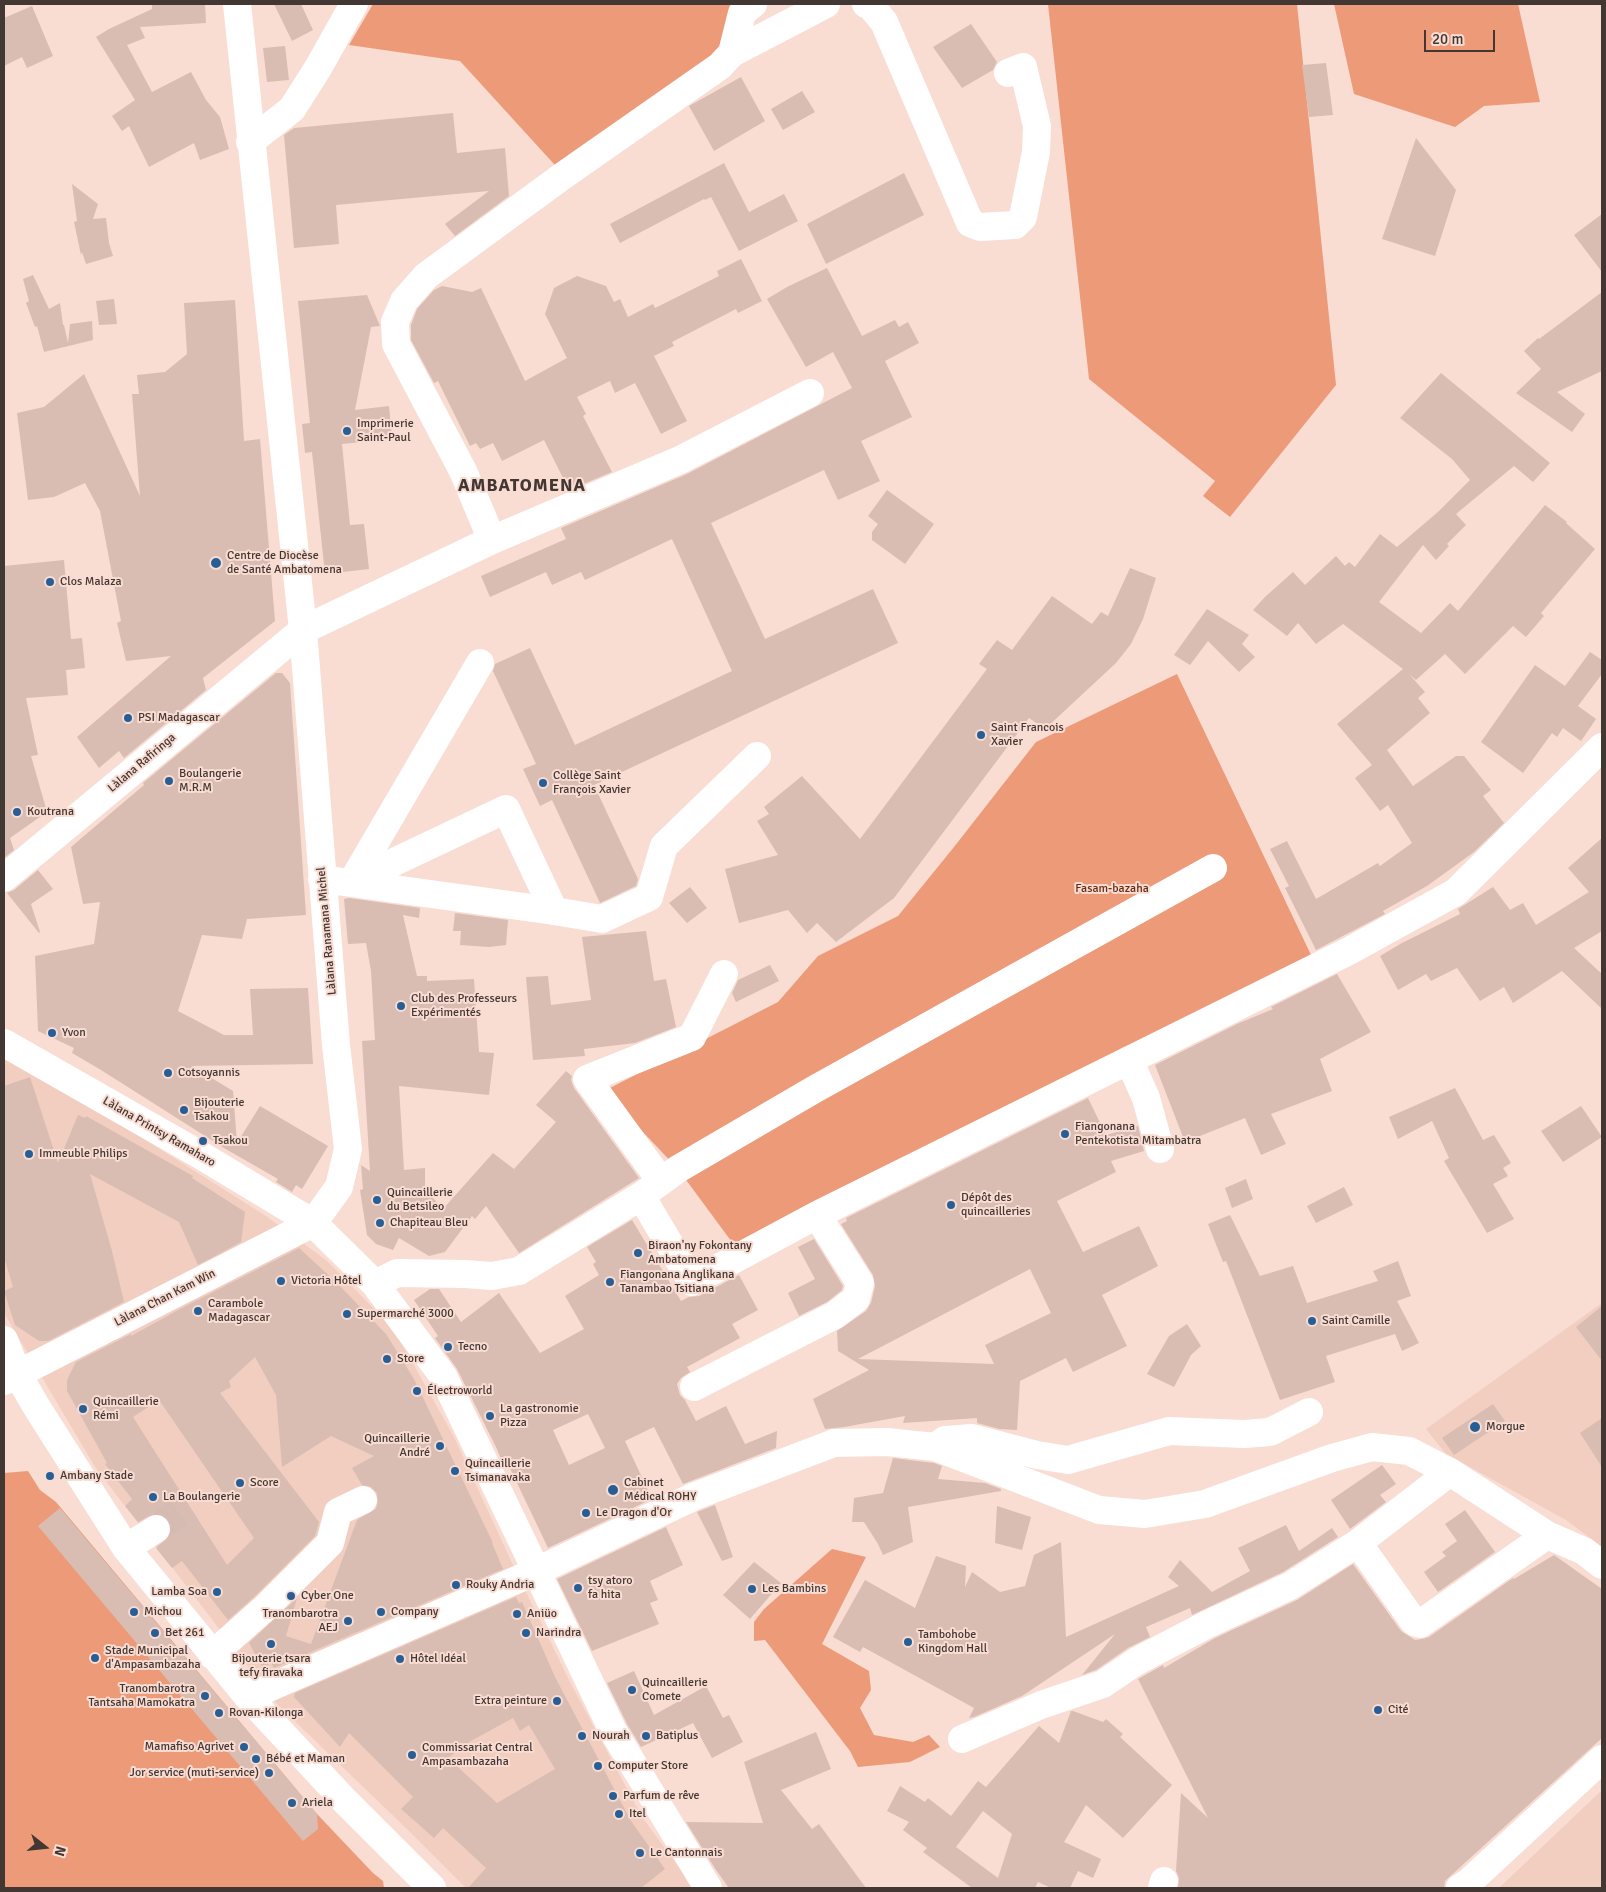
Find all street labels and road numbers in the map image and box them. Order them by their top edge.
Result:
street label: Làlana Rafiringa [105,730,179,796]
street label: Làlana Ranamana Michel [314,866,340,996]
street label: Làlana Printsy Ramaharo [100,1094,218,1170]
street label: Làlana Chan Kam Win [112,1266,218,1330]

